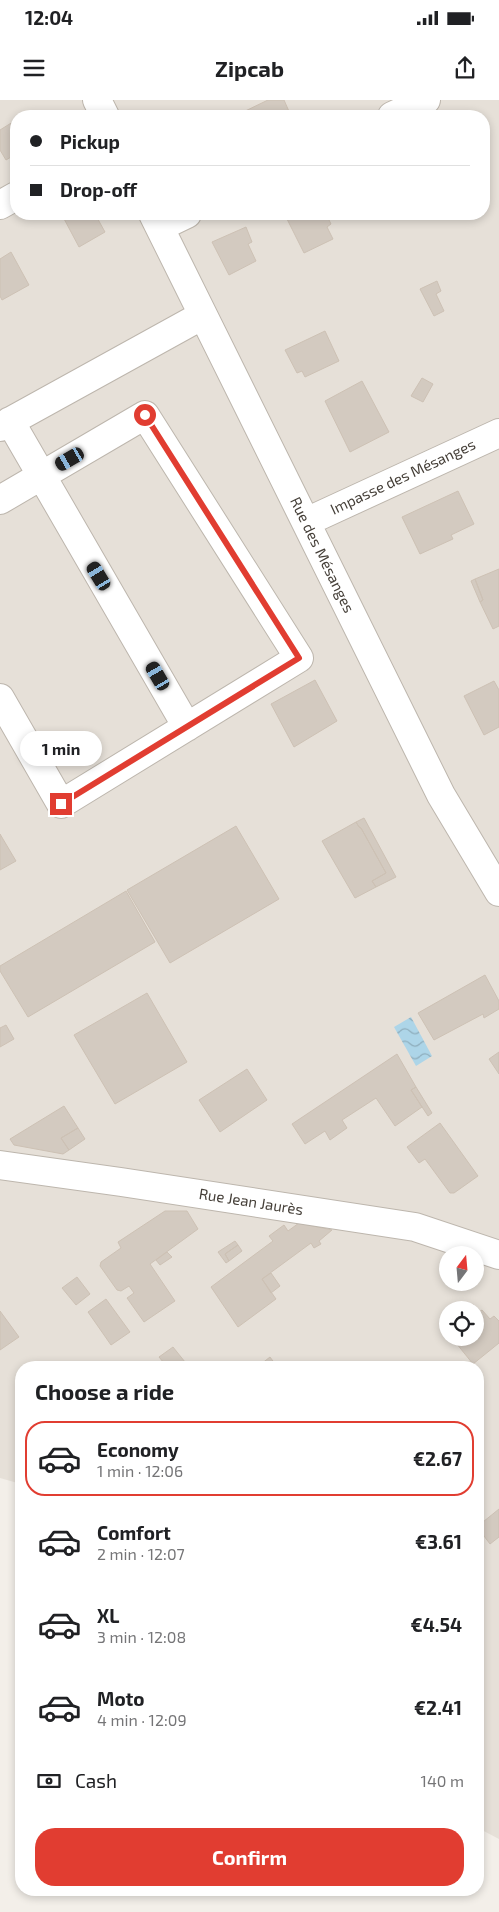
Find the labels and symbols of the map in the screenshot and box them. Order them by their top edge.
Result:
route start [134,404,156,426]
street label: Impasse des Mésanges [327,435,478,518]
car [53,445,86,473]
street label: Rue des Mésanges [287,494,359,615]
car [84,559,113,593]
car [144,659,171,693]
callout: 1 min [20,732,102,766]
route end [50,793,72,815]
street label: Rue Jean Jaurès [198,1184,305,1218]
north arrow [439,1246,484,1291]

